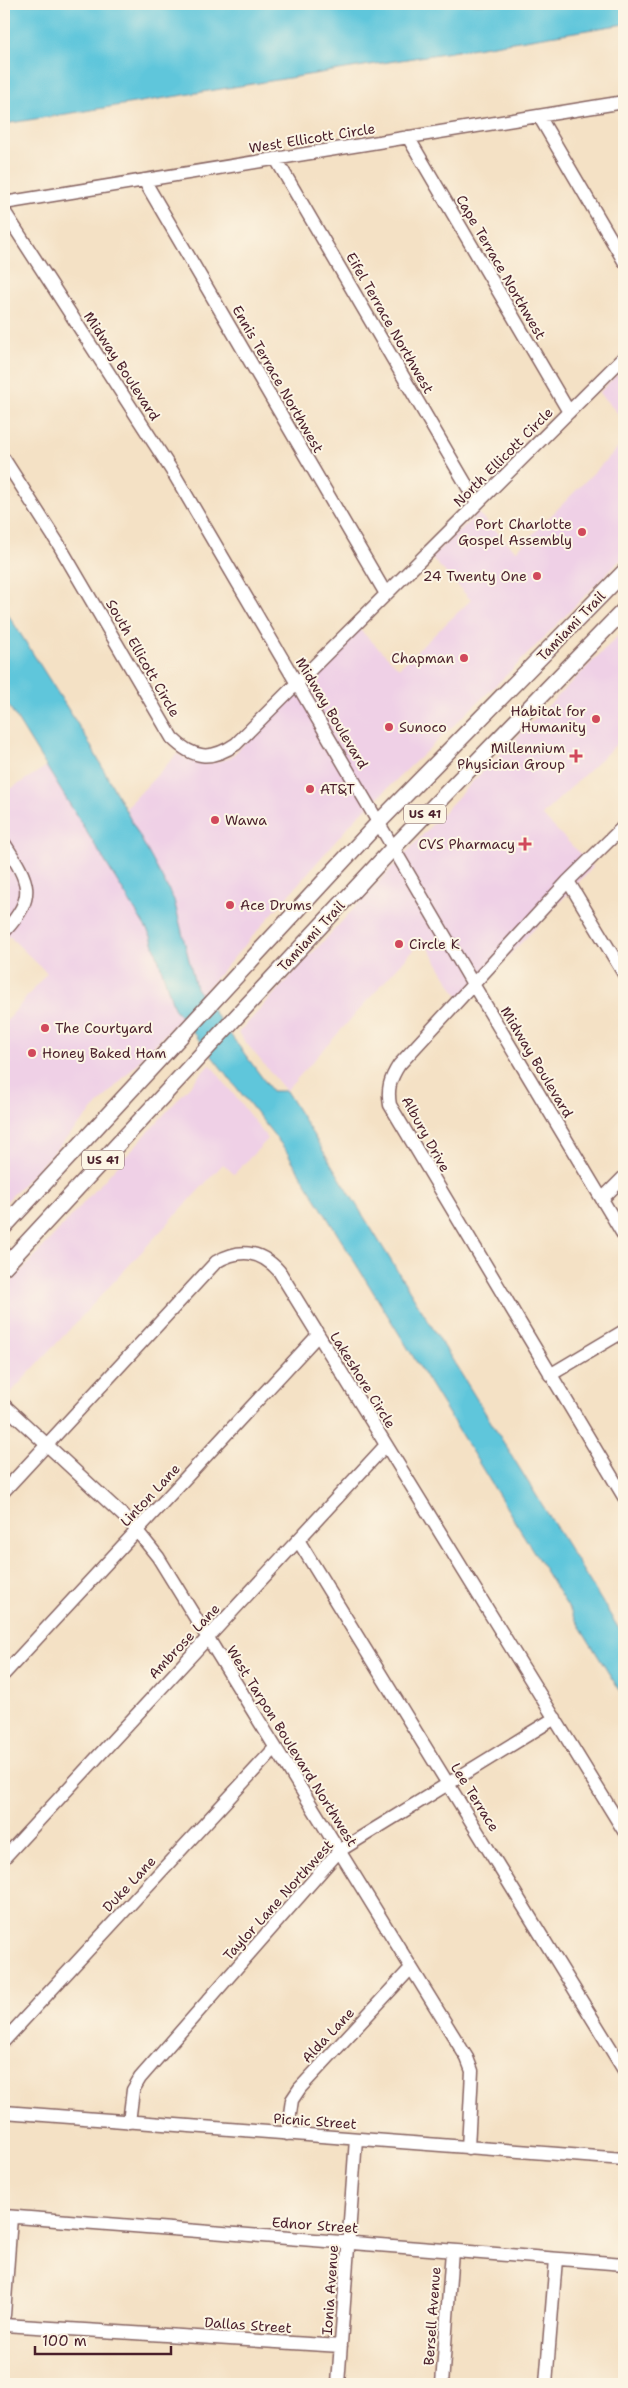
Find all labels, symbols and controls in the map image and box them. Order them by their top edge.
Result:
street label: West Ellicott Circle [248,119,376,157]
street label: Cape Terrace Northwest [452,191,550,343]
street label: Eifel Terrace Northwest [342,249,438,397]
street label: Ennis Terrace Northwest [228,302,328,456]
street label: Midway Boulevard [80,308,164,424]
street label: North Ellicott Circle [449,403,557,511]
place label: Port Charlotte Gospel Assembly [458,515,572,549]
marker: Port Charlotte Gospel Assembly [576,526,588,538]
place label: 24 Twenty One [423,567,527,585]
marker: 24 Twenty One [531,570,543,582]
street label: Tamiami Trail [533,587,609,665]
street label: South Ellicott Circle [102,596,184,720]
place label: Chapman [391,649,454,667]
marker: Chapman [458,652,470,664]
street label: Midway Boulevard [292,654,372,772]
place label: Habitat for Humanity [511,702,586,736]
marker: Habitat for Humanity [590,713,602,725]
place label: Sunoco [399,718,447,736]
marker: Sunoco [383,721,395,733]
place label: Millennium Physician Group [457,739,565,773]
marker: Millennium Physician Group [569,749,583,763]
place label: AT&T [320,780,355,798]
marker: AT&T [304,783,316,795]
road number: US 41 [404,804,446,824]
place label: Wawa [225,811,267,829]
marker: Wawa [209,814,221,826]
place label: CVS Pharmacy [419,835,515,853]
marker: CVS Pharmacy [519,838,531,850]
place label: Ace Drums [240,896,312,914]
street label: Tamiami Trail [274,896,349,975]
marker: Ace Drums [224,899,236,911]
place label: Circle K [409,935,460,953]
marker: Circle K [393,938,405,950]
street label: Midway Boulevard [497,1003,577,1121]
place label: The Courtyard [55,1019,153,1037]
marker: The Courtyard [39,1022,51,1034]
place label: Honey Baked Ham [42,1044,166,1062]
marker: Honey Baked Ham [26,1047,38,1059]
street label: Albury Drive [398,1093,454,1175]
road number: US 41 [82,1150,124,1170]
street label: Lakeshore Circle [326,1328,400,1432]
street label: Linton Lane [116,1460,184,1530]
street label: Ambrose Lane [144,1600,224,1682]
street label: West Tarpon Boulevard Northwest [222,1642,362,1850]
street label: Lee Terrace [447,1759,503,1835]
street label: Taylor Lane Northwest [219,1836,337,1964]
street label: Duke Lane [98,1852,160,1916]
street label: Alda Lane [298,2004,358,2066]
street label: Picnic Street [273,2109,357,2133]
street label: Ednor Street [271,2213,359,2237]
street label: Ionia Avenue [318,2244,342,2336]
street label: Bersell Avenue [420,2266,444,2366]
street label: Dallas Street [204,2313,292,2337]
scale bar [35,2323,171,2355]
text: 100 m [42,2331,87,2351]

